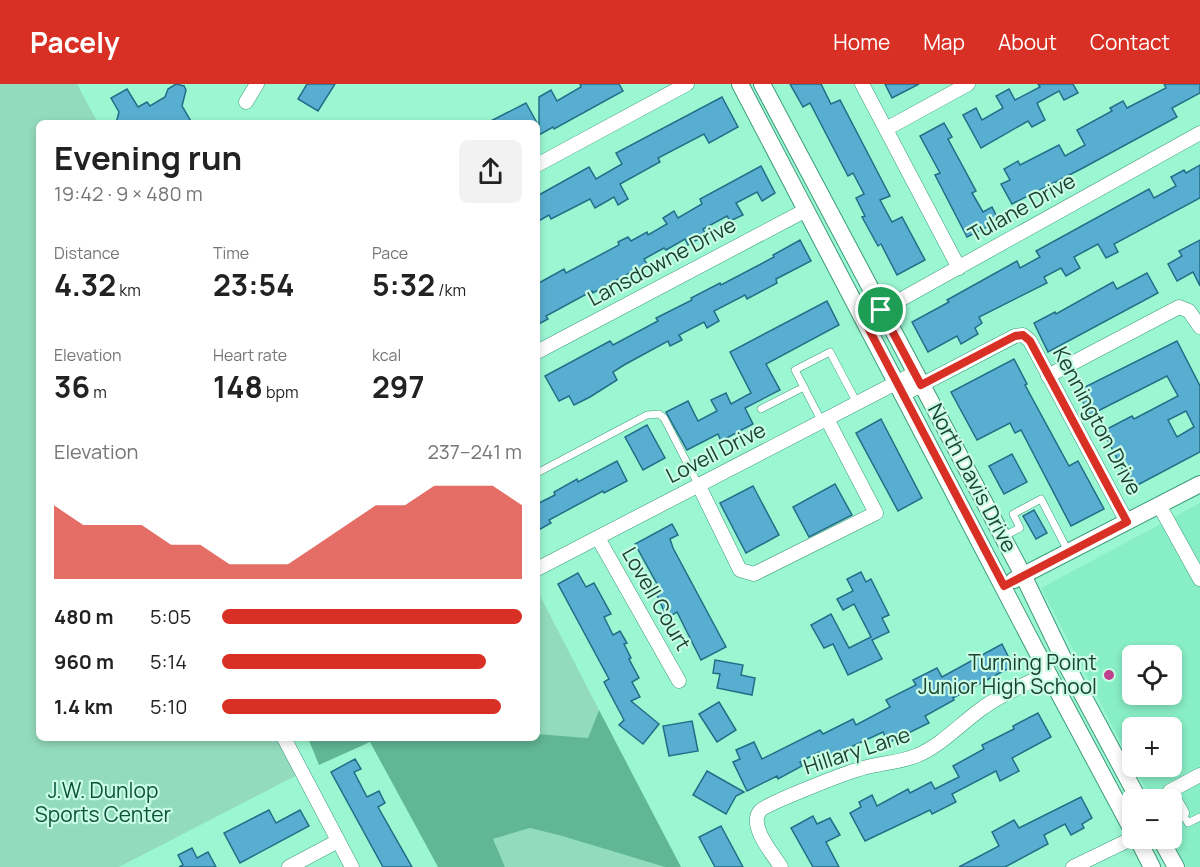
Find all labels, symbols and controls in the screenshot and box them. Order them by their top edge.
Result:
text: Pacely [30,23,120,61]
text: Home [833,28,890,56]
text: Map [923,28,965,56]
text: About [998,28,1057,56]
text: Contact [1090,28,1170,56]
text: Evening run [54,135,242,180]
button: share [459,140,522,203]
street label: Tulane Drive [963,166,1080,248]
text: 19:42 · 9 × 480 m [54,180,203,207]
street label: Lansdowne Drive [582,210,741,312]
text: Distance [54,242,120,264]
text: Time [213,242,249,264]
text: Pace [372,242,408,264]
text: 4.32 [54,264,116,305]
text: 23:54 [213,264,294,305]
text: 5:32 [372,264,435,305]
text: km [116,279,141,301]
text: /km [435,279,466,301]
pin [855,284,906,335]
icon: arrive [864,293,897,326]
street label: Kennington Drive [1047,341,1149,500]
text: Elevation [54,344,122,366]
text: Heart rate [213,344,287,366]
text: kcal [372,344,401,366]
text: 36 [54,366,90,407]
text: 148 [213,366,263,407]
text: 297 [372,366,424,407]
text: m [90,381,107,403]
text: bpm [263,381,299,403]
street label: North Davis Drive [922,398,1024,557]
street label: Lovell Drive [661,415,770,489]
text: Elevation [54,438,138,465]
text: 237–241 m [427,438,522,465]
street label: Lovell Court [616,542,698,655]
text: 480 m [54,603,114,630]
text: 5:05 [150,603,191,630]
map controls [1122,645,1182,849]
button: locate [1122,645,1182,705]
text: 960 m [54,648,114,675]
text: 5:14 [150,648,187,675]
place label: Turning Point Junior High School [918,648,1097,700]
marker: Turning Point Junior High School [1102,668,1116,682]
text: 1.4 km [54,693,113,720]
text: 5:10 [150,693,188,720]
button: + [1122,717,1182,777]
street label: Hillary Lane [800,720,914,780]
park label: J.W. Dunlop Sports Center [35,776,172,828]
button: − [1122,789,1182,849]

